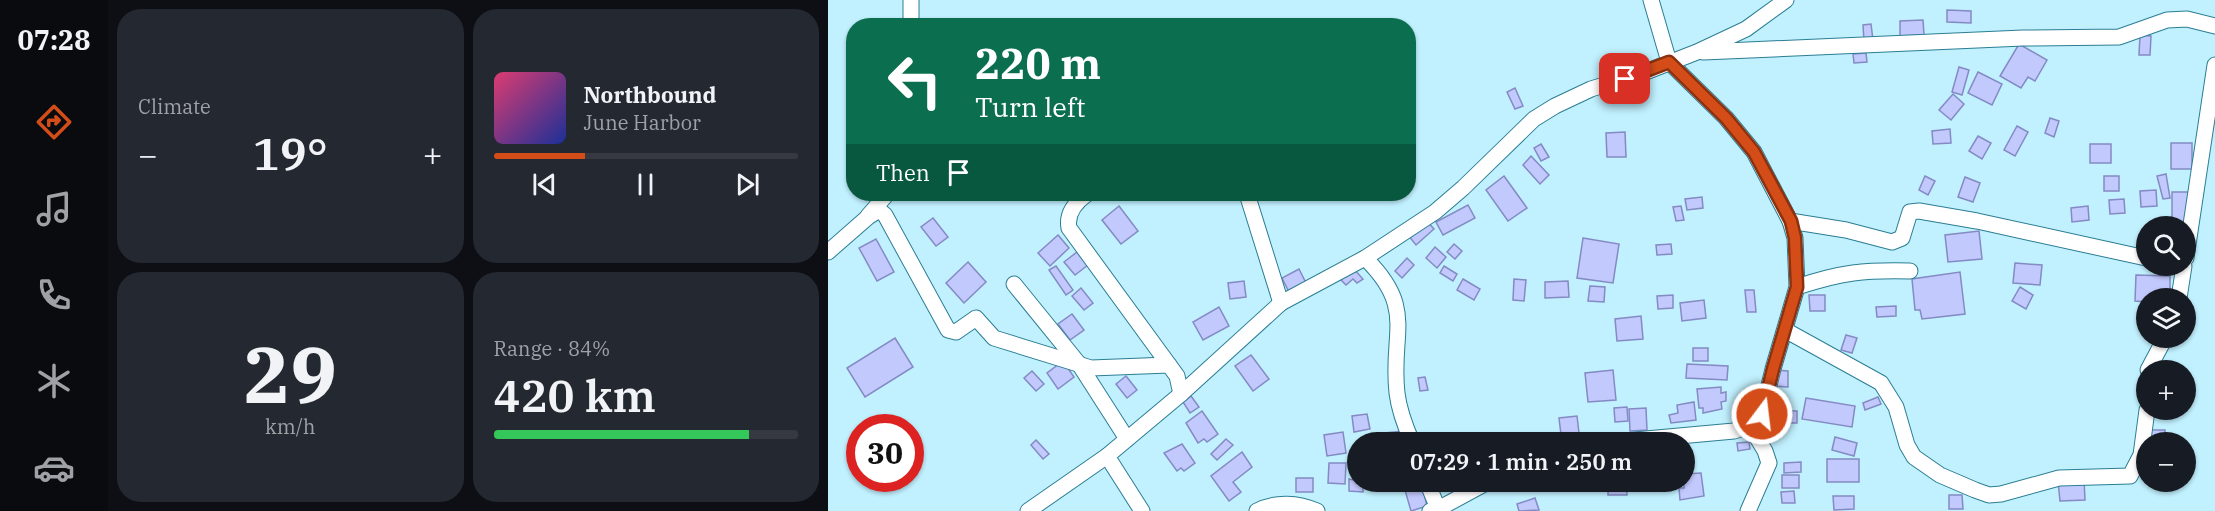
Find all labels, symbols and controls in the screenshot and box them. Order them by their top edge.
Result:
text: 07:28 [18,22,90,57]
text: 220 m [975,36,1101,91]
icon: left [876,42,954,120]
pin [1599,53,1650,104]
icon: arrive [1608,62,1641,95]
text: Northbound [584,80,716,109]
text: Turn left [975,89,1086,124]
text: Climate [138,93,211,120]
icon: directions [33,101,75,143]
text: June Harbor [584,109,701,136]
text: 19° [253,124,328,182]
text: − [138,133,158,176]
text: + [423,133,443,176]
icon: arrive [942,156,975,189]
text: Then [876,158,930,187]
icon: previous [528,168,561,201]
icon: pause [629,168,662,201]
icon: next [731,168,764,201]
icon: music [33,188,75,230]
map controls [2136,216,2196,492]
button: search [2136,216,2196,276]
icon: phone [33,274,75,316]
button: layers [2136,288,2196,348]
text: 29 [243,323,337,424]
text: Range · 84% [494,335,610,362]
icon: climate [33,360,75,402]
button: + [2136,360,2196,420]
text: 420 km [494,366,656,424]
position arrow [1730,382,1794,446]
text: km/h [265,413,316,440]
speed limit sign: 30 [846,414,924,492]
button: − [2136,432,2196,492]
icon: car [33,447,75,489]
text: 07:29 · 1 min · 250 m [1410,447,1632,476]

